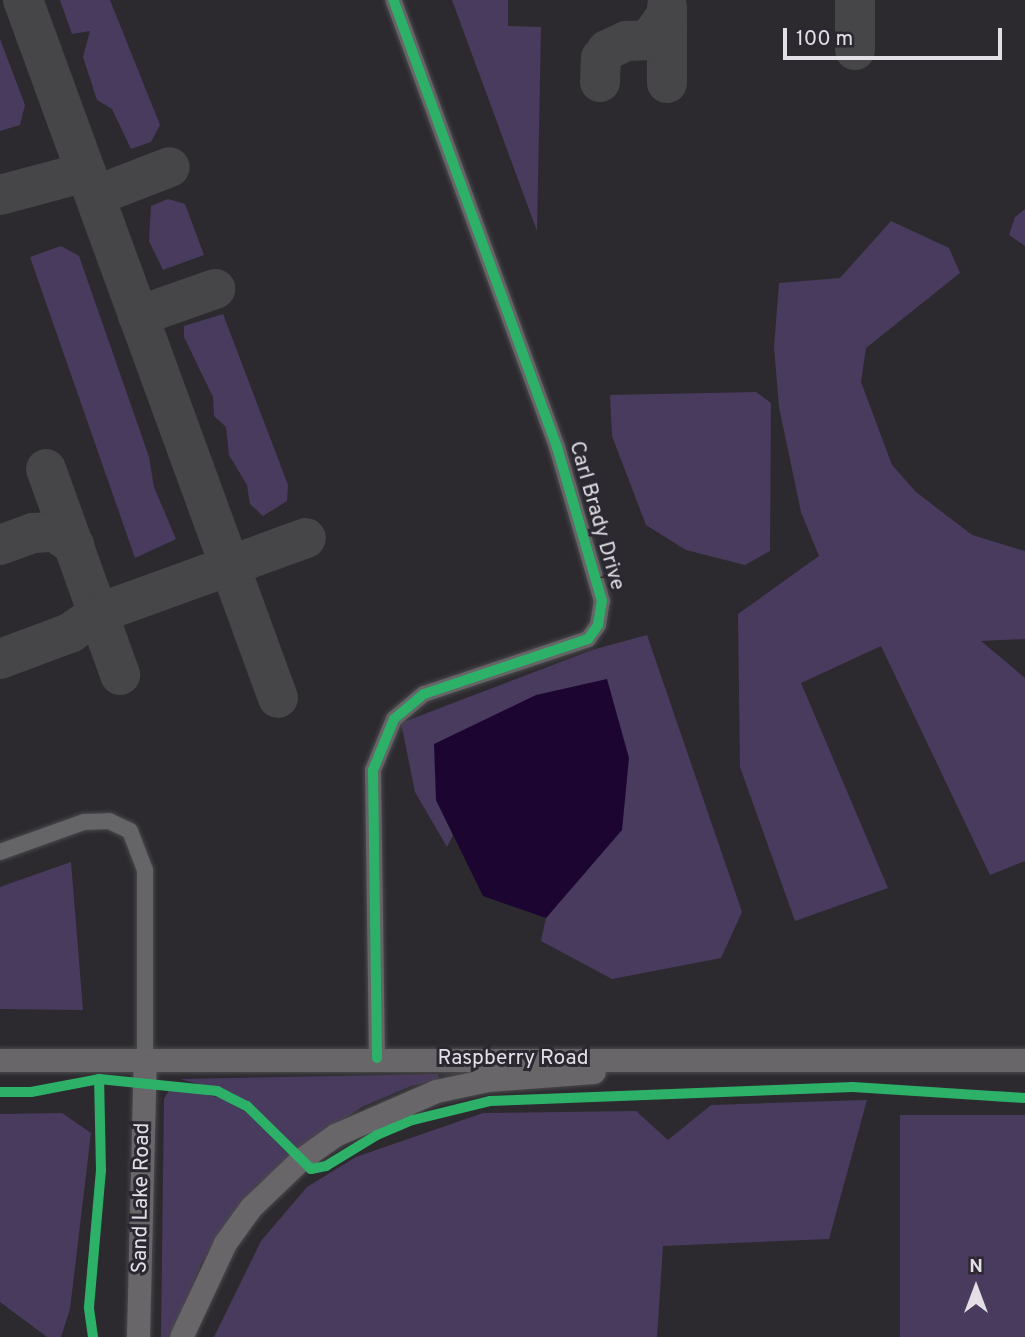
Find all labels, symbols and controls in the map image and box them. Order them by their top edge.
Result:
scale bar [787,14,1006,58]
text: 100 m [796,26,853,53]
street label: Carl Brady Drive [563,439,629,593]
street label: Raspberry Road [437,1046,589,1072]
street label: Sand Lake Road [128,1122,156,1274]
north arrow [941,1253,1011,1323]
text: N [969,1255,983,1279]

